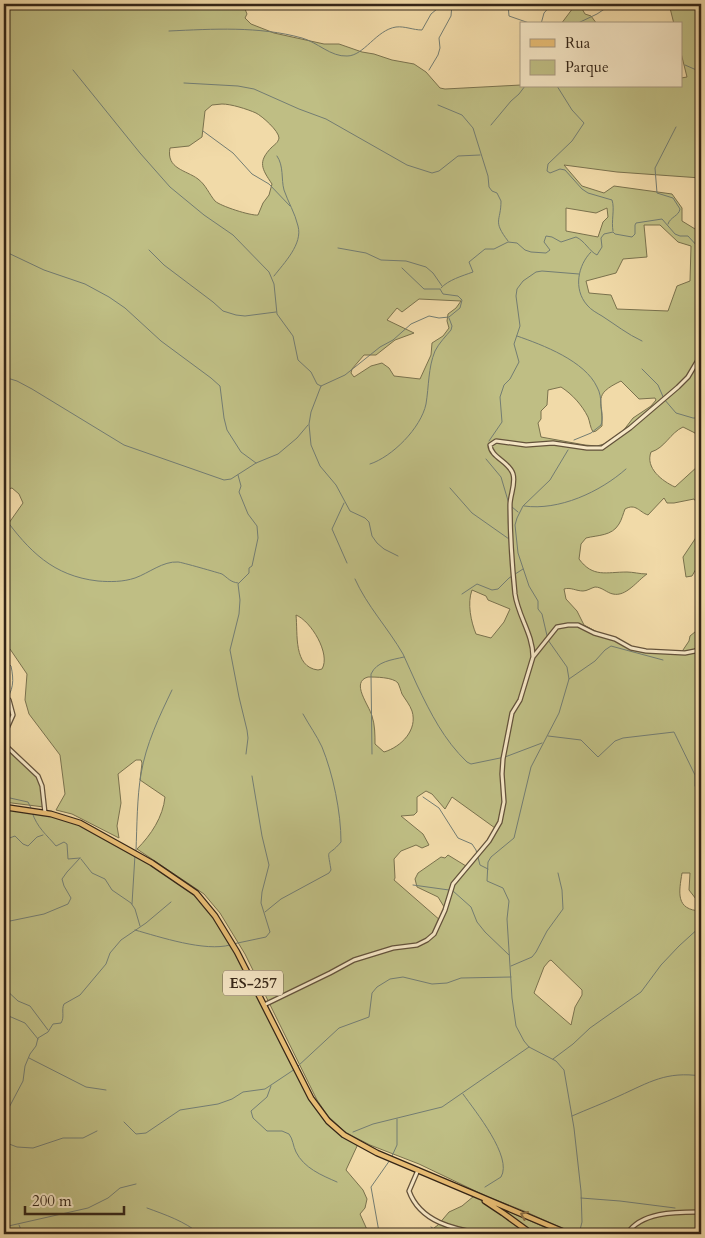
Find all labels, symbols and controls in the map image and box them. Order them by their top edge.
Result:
legend [520,22,682,88]
text: Rua [565,33,591,53]
text: Parque [565,57,609,77]
road number: ES-257 [223,970,283,996]
scale bar [25,1183,124,1215]
text: 200 m [32,1191,72,1211]
one-way arrow [520,1210,529,1221]

